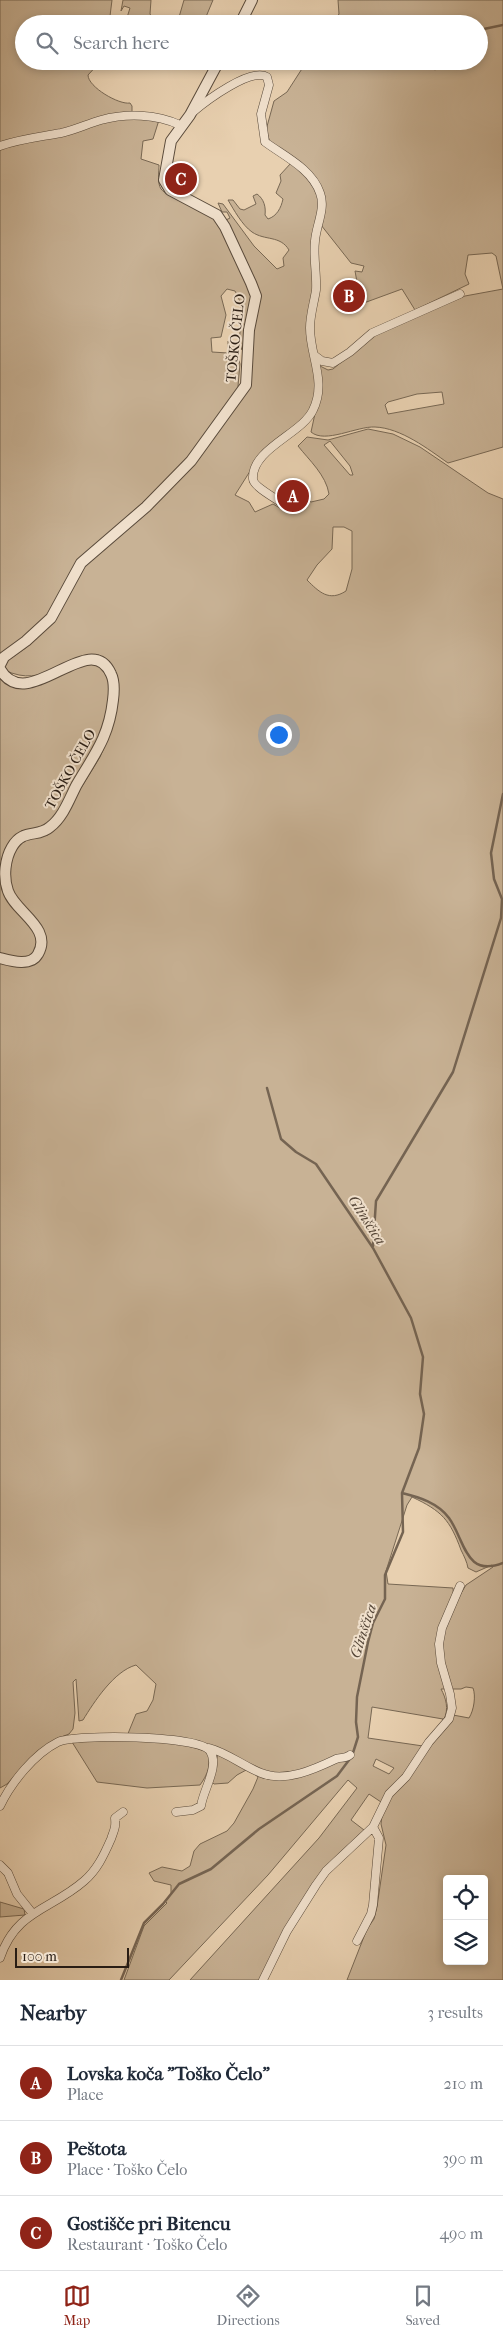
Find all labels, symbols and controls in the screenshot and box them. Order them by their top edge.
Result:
search box [15,15,488,70]
icon: search [33,29,61,57]
text: Search here [73,32,169,54]
pin: C [165,160,197,198]
pin: B [333,277,365,315]
street label: TOŠKO ČELO [221,293,249,383]
pin: A [277,477,309,515]
your location [266,722,292,748]
street label: TOŠKO ČELO [41,726,99,812]
water label: Glinščica [344,1192,390,1248]
water label: Glinščica [346,1602,380,1660]
map controls [443,1875,488,1965]
button: locate [443,1875,488,1920]
button: layers [443,1920,488,1965]
scale bar [15,1945,129,1968]
text: 100 m [22,1948,57,1965]
text: Nearby [20,2001,86,2025]
text: 3 results [427,2003,483,2022]
text: Lovska koča "Toško Čelo" [67,2063,270,2085]
text: A [31,2074,41,2093]
text: 210 m [444,2074,483,2093]
text: Place [67,2085,103,2104]
text: Peštota [67,2138,126,2160]
text: B [31,2149,41,2168]
text: 390 m [442,2149,483,2168]
text: Place · Toško Čelo [67,2160,187,2179]
text: Gostišče pri Bitencu [67,2213,230,2235]
text: C [31,2224,41,2243]
text: 490 m [440,2224,483,2243]
text: Restaurant · Toško Čelo [67,2235,227,2254]
tab: Map [63,2282,91,2329]
tab: Directions [217,2282,280,2329]
tab: Saved [405,2282,440,2329]

